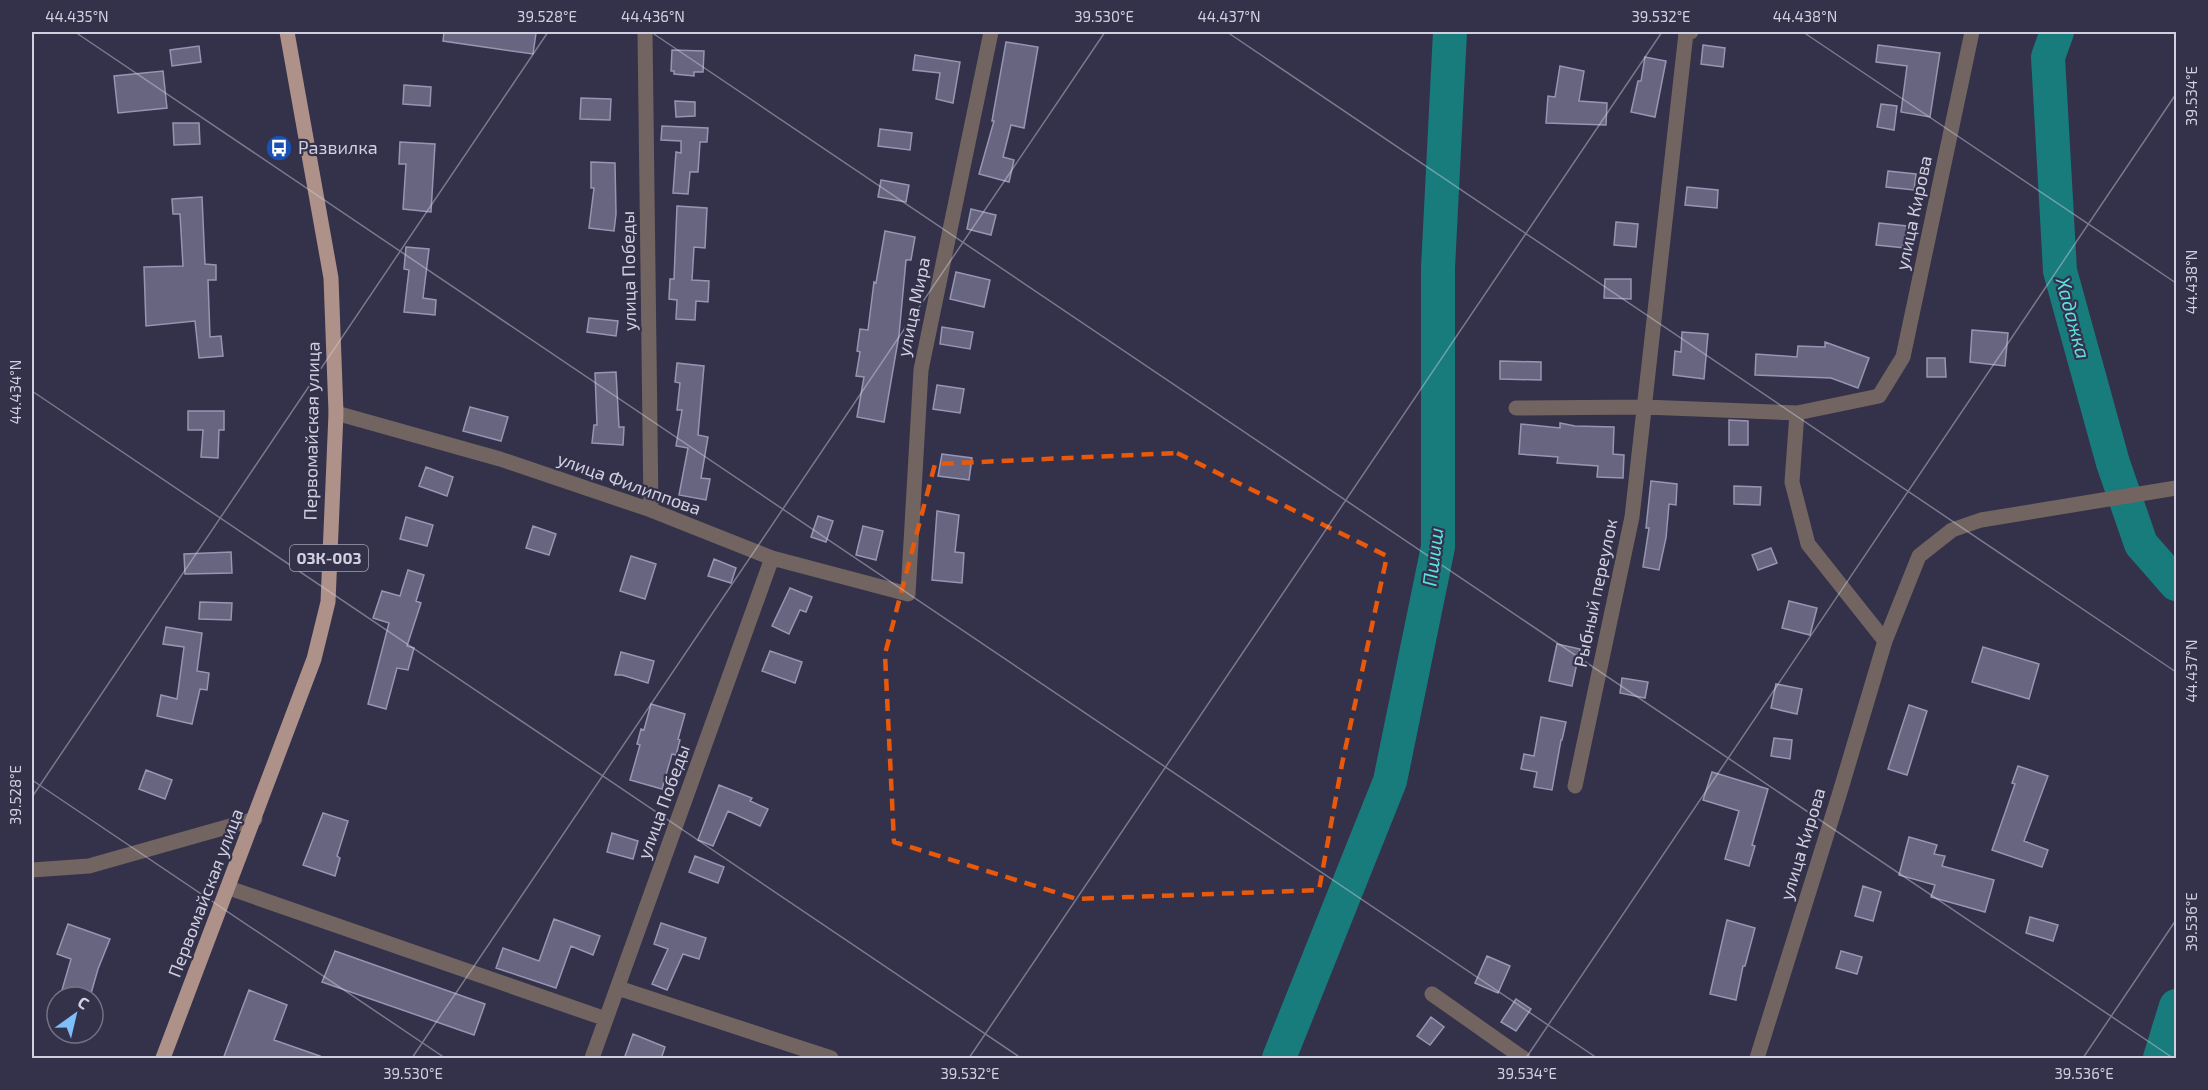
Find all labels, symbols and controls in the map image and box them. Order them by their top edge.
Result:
text: 44.435°N [45,7,109,25]
text: 39.528°E [517,7,577,25]
text: 44.436°N [621,7,685,25]
text: 39.530°E [1074,7,1134,25]
text: 44.437°N [1197,7,1261,25]
text: 39.532°E [1631,7,1691,25]
text: 44.438°N [1773,7,1837,25]
text: 39.534°E [2182,66,2200,126]
bus stop icon: Развилка [264,133,294,163]
place label: Развилка [298,136,378,158]
street label: улица Кирова [1890,154,1936,272]
street label: улица Победы [616,211,640,331]
text: 44.438°N [2182,250,2200,314]
street label: улица Мира [892,255,934,359]
water label: Хадажка [2051,273,2096,361]
street label: Первомайская улица [298,341,324,521]
text: 44.434°N [6,360,24,424]
street label: улица Филиппова [555,447,704,519]
street label: Рыбный переулок [1569,516,1622,669]
water label: Пшиш [1417,526,1448,588]
road number: 03К-003 [290,545,368,571]
text: 44.437°N [2182,639,2200,703]
street label: улица Победы [632,741,694,862]
text: 39.528°E [6,765,24,825]
street label: улица Кирова [1775,785,1830,903]
street label: Первомайская улица [163,805,247,980]
text: 39.536°E [2182,892,2200,952]
north arrow [45,985,105,1045]
text: С [74,992,93,1013]
text: 39.530°E [383,1064,443,1082]
text: 39.532°E [940,1064,1000,1082]
text: 39.534°E [1497,1064,1557,1082]
text: 39.536°E [2054,1064,2114,1082]

